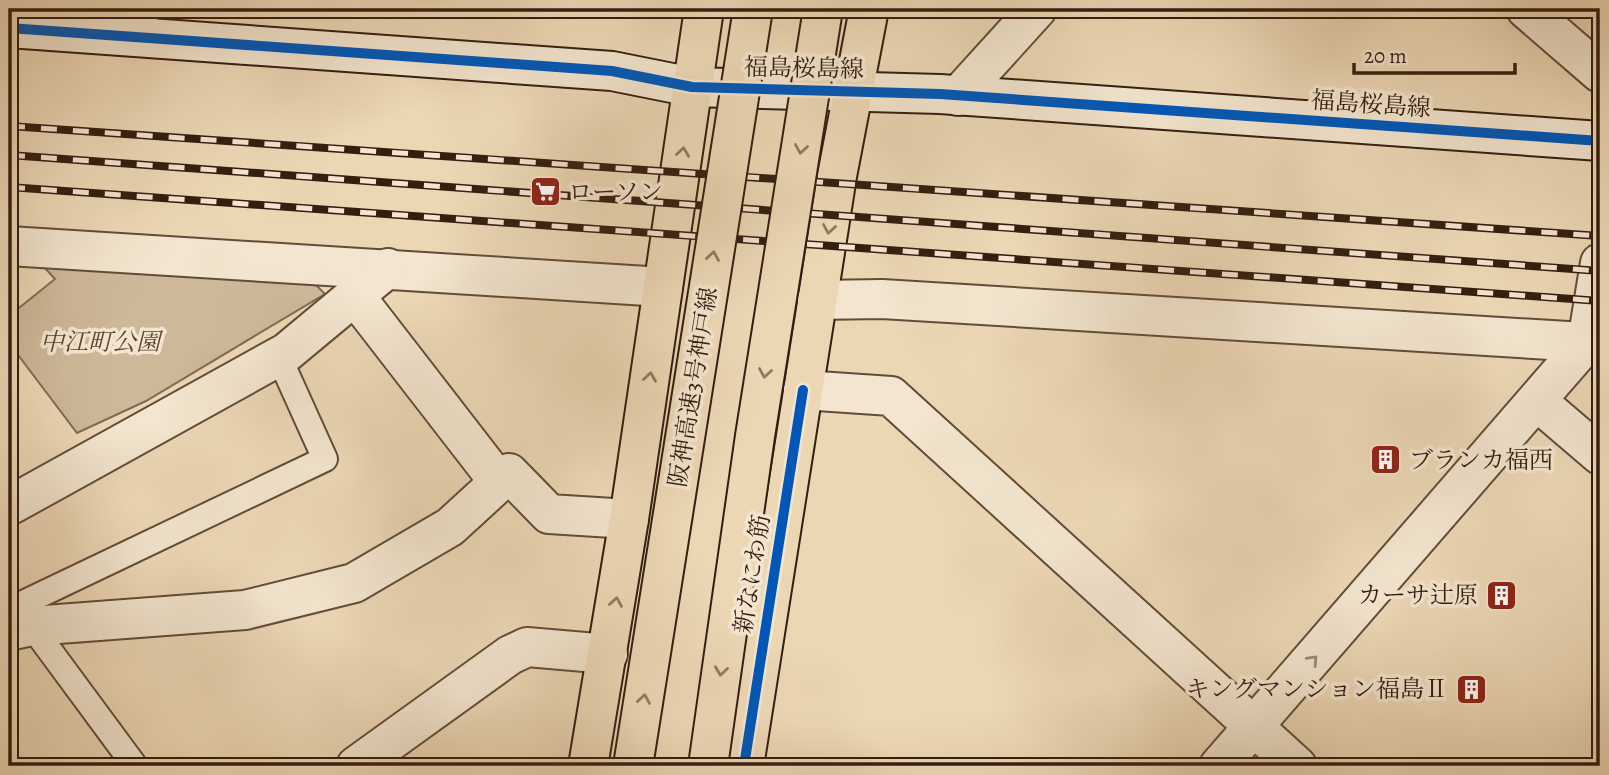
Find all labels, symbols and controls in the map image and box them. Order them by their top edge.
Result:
scale bar [1354,32,1514,76]
text: 20 m [1364,42,1407,70]
street label: 福島桜島線 [744,51,864,85]
street label: 福島桜島線 [1310,84,1432,124]
one-way arrow [794,143,809,155]
one-way arrow [675,146,690,158]
supermarket icon: ローソン [528,175,562,209]
place label: ローソン [568,176,663,208]
one-way arrow [822,223,837,235]
one-way arrow [706,250,721,262]
street label: 阪神高速3号神戸線 [661,285,725,489]
park label: 中江町公園 [40,326,164,358]
one-way arrow [758,368,773,379]
one-way arrow [642,372,657,383]
building icon: ブランカ福西 [1369,443,1403,477]
place label: ブランカ福西 [1409,444,1553,476]
street label: 新なにわ筋 [727,512,777,636]
building icon: カーサ辻原 [1484,578,1518,612]
place label: カーサ辻原 [1358,579,1478,611]
one-way arrow [608,597,623,608]
one-way arrow [1305,655,1318,668]
one-way arrow [714,665,729,677]
building icon: キングマンション福島Ⅱ [1454,672,1488,706]
place label: キングマンション福島Ⅱ [1186,673,1448,705]
one-way arrow [636,693,651,705]

